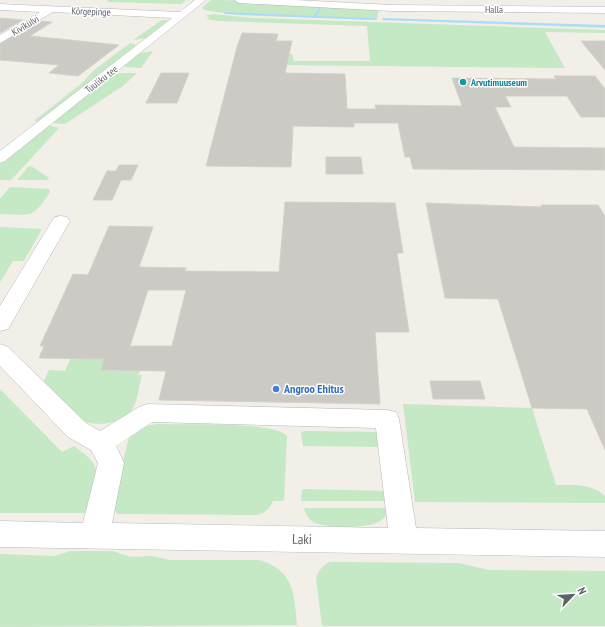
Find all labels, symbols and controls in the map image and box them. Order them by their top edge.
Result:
street label: Halla [485,3,503,16]
street label: Kõrgepinge [71,4,111,19]
street label: Kivikülvi [9,12,41,39]
street label: Tuuliku tee [82,63,120,96]
place label: Arvutimuuseum [470,76,527,89]
marker: Arvutimuuseum [458,77,468,87]
place label: Angroo Ehitus [283,381,344,396]
marker: Angroo Ehitus [271,384,281,394]
street label: Laki [292,530,312,548]
north arrow [553,575,593,615]
text: N [574,585,590,596]

